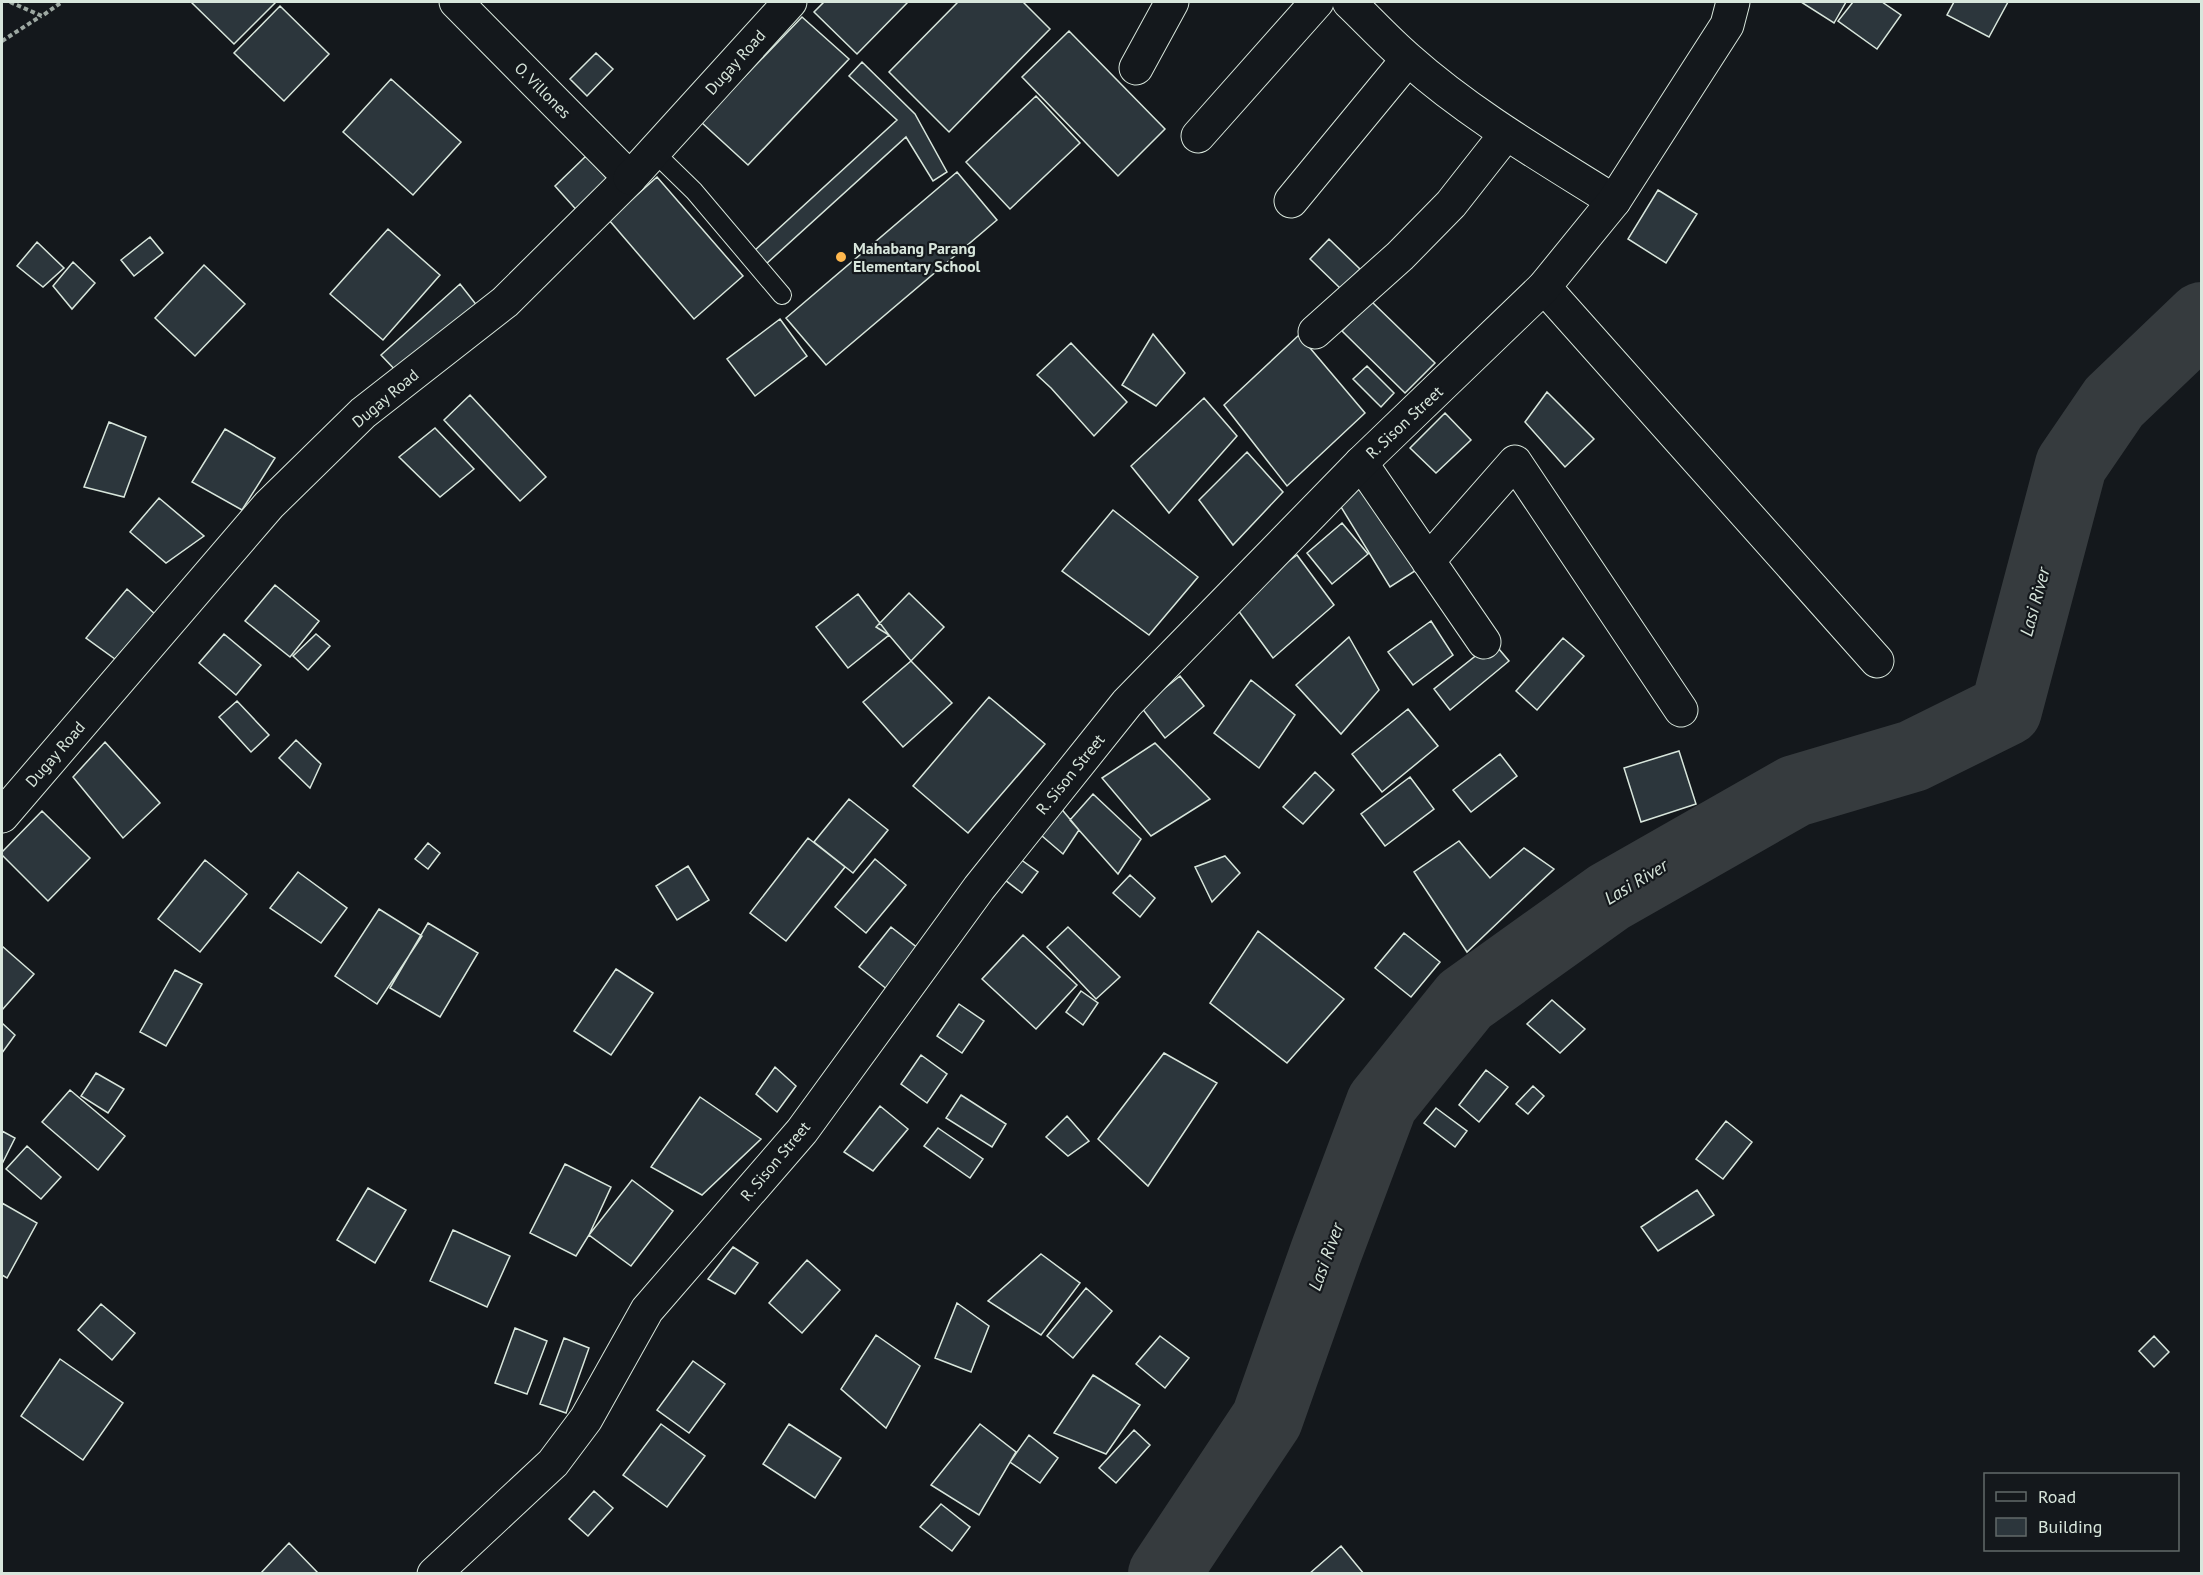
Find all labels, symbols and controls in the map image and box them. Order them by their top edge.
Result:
street label: Dugay Road [701,25,769,99]
street label: O. Villones [511,58,575,122]
place label: Mahabang Parang Elementary School [853,238,980,276]
marker: Mahabang Parang Elementary School [834,250,848,264]
street label: Dugay Road [348,364,422,432]
street label: R. Sison Street [1361,381,1447,463]
water label: Lasi River [2014,564,2055,639]
street label: Dugay Road [21,717,89,791]
street label: R. Sison Street [1031,729,1109,818]
water label: Lasi River [1600,853,1673,910]
street label: R. Sison Street [736,1117,815,1205]
water label: Lasi River [1303,1219,1349,1294]
legend [1984,1473,2179,1551]
text: Road [2038,1485,2076,1508]
text: Building [2038,1515,2102,1538]

